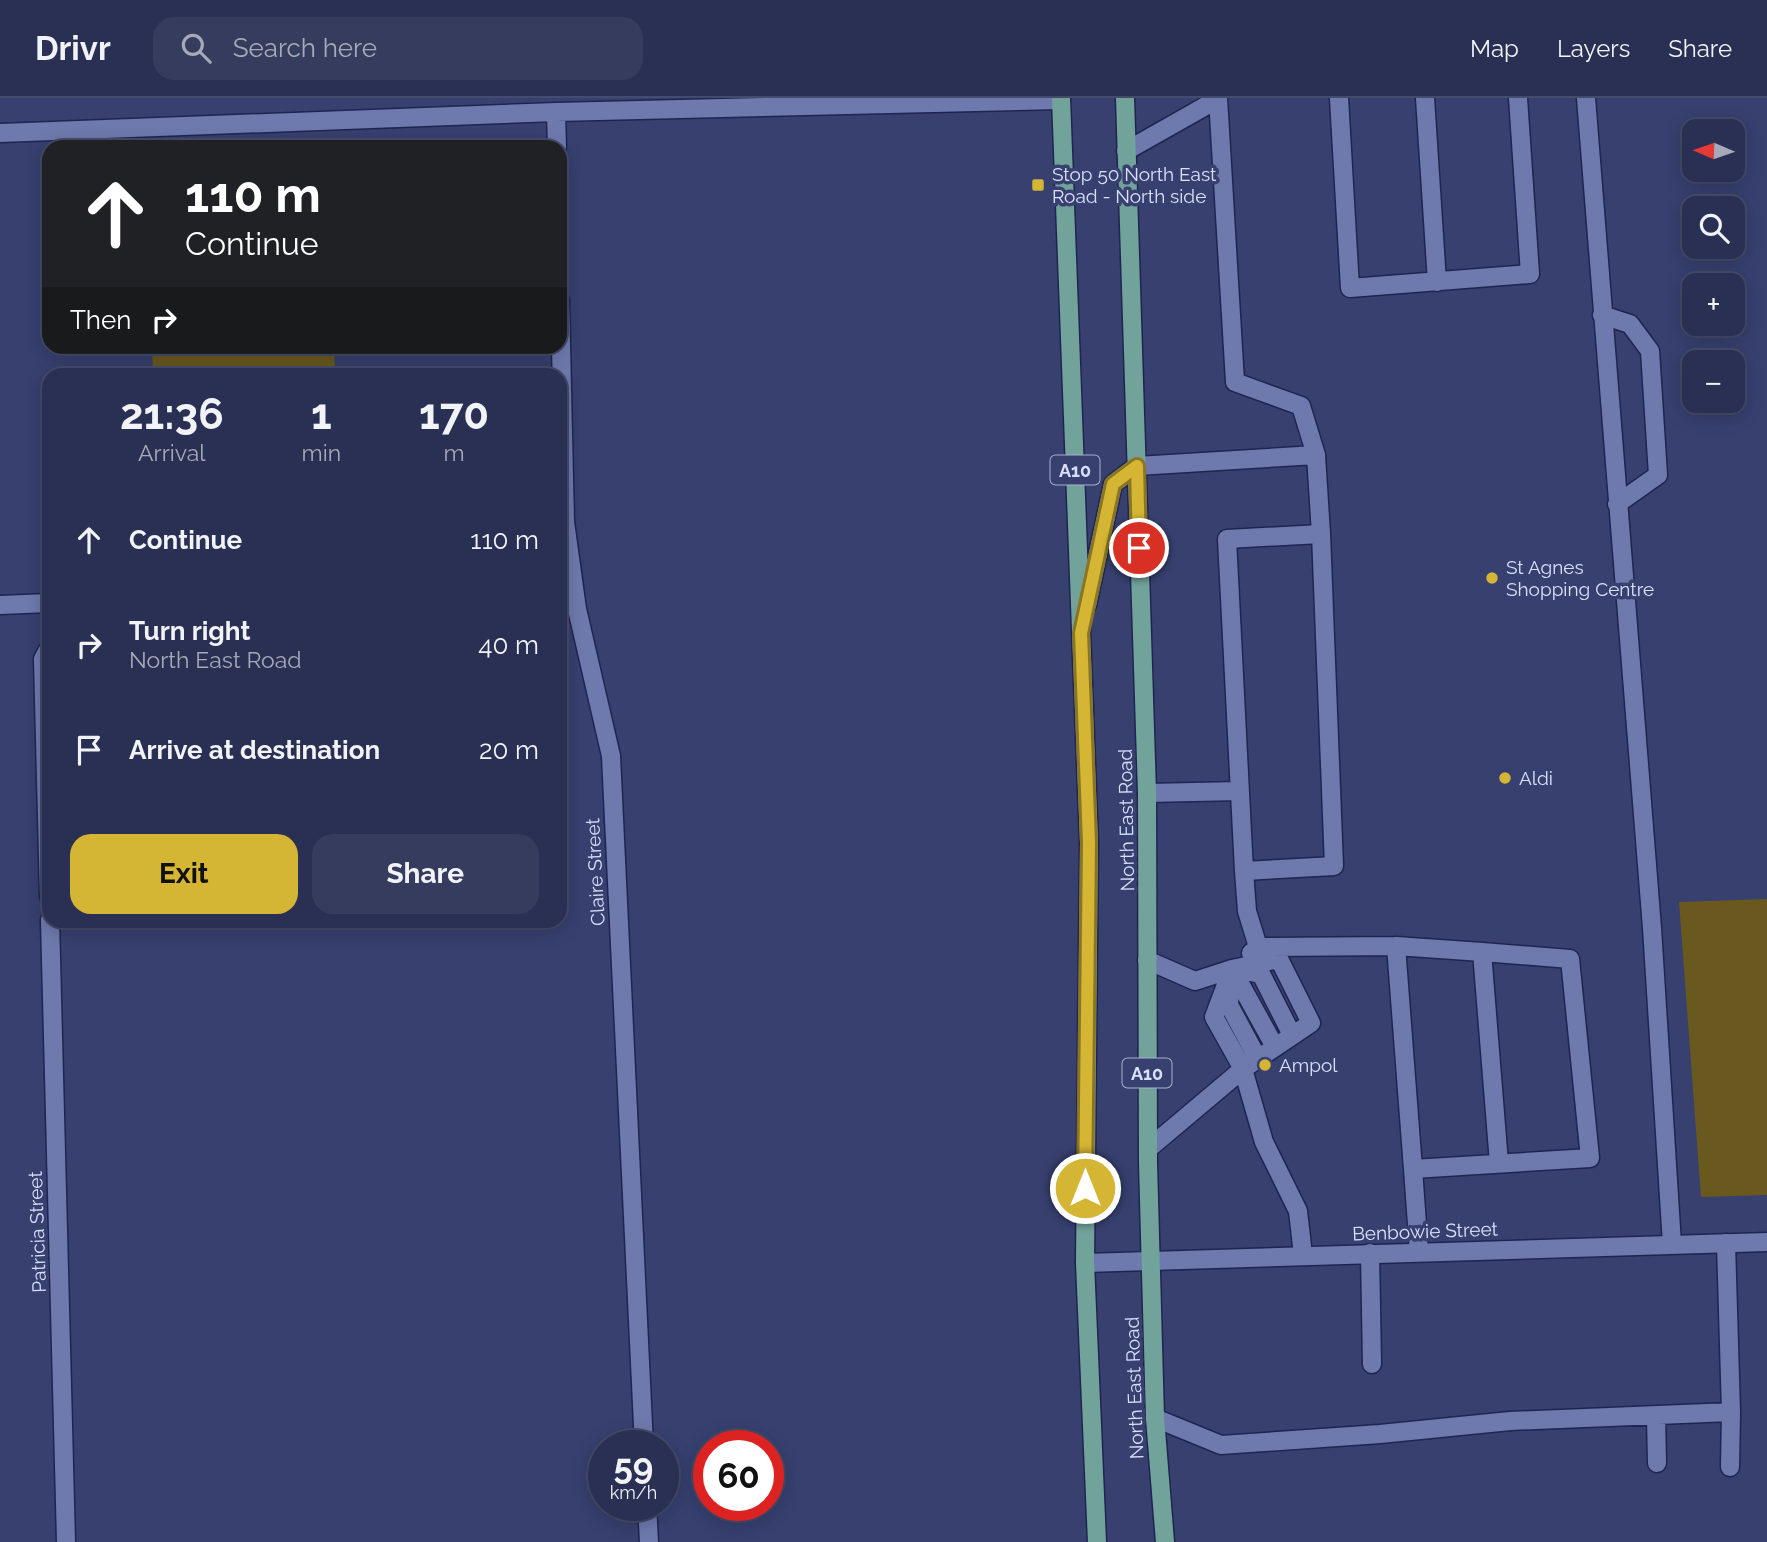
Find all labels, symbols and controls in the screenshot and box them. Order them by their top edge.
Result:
search box [153,17,643,80]
text: Drivr [35,29,111,68]
icon: search [177,29,215,67]
text: Search here [233,33,377,63]
text: Map [1470,34,1519,63]
text: Layers [1557,34,1630,63]
text: Share [1668,34,1732,63]
north arrow [1682,119,1745,182]
map controls [1682,119,1745,413]
place label: Stop 50 North East Road - North side [1052,163,1217,207]
text: 110 m [185,166,321,223]
icon: ahead [70,168,161,259]
marker: Stop 50 North East Road - North side [1030,177,1046,193]
button: search [1682,196,1745,259]
text: Continue [185,225,319,262]
button: + [1682,273,1745,336]
icon: right [145,301,183,339]
text: Then [70,305,131,335]
button: − [1682,350,1745,413]
text: 21:36 [120,390,224,439]
text: 1 [311,390,332,439]
text: 170 [419,390,489,439]
text: Arrival [138,439,206,466]
text: min [302,439,341,466]
text: m [443,439,465,466]
road number: A10 [1050,456,1100,484]
pin [1109,518,1169,578]
icon: ahead [70,521,108,559]
text: Continue [129,525,242,555]
text: 110 m [470,525,539,555]
icon: arrive [1120,529,1158,567]
place label: St Agnes Shopping Centre [1506,556,1654,600]
marker: St Agnes Shopping Centre [1484,570,1500,586]
text: Turn right [129,616,250,646]
icon: right [70,626,108,664]
text: 40 m [478,630,539,660]
text: North East Road [129,646,302,673]
icon: arrive [70,731,108,769]
text: Arrive at destination [129,735,380,765]
text: 20 m [479,735,539,765]
street label: North East Road [1114,749,1138,891]
place label: Aldi [1519,767,1553,789]
marker: Aldi [1497,770,1513,786]
street label: Claire Street [581,817,609,926]
button: Exit [70,834,298,914]
button: Share [312,834,539,914]
place label: Ampol [1279,1054,1338,1076]
marker: Ampol [1257,1057,1273,1073]
road number: A10 [1122,1058,1172,1088]
position arrow [1048,1151,1122,1225]
street label: Patricia Street [24,1170,50,1293]
street label: Benbowie Street [1352,1217,1499,1245]
street label: North East Road [1121,1316,1147,1460]
speed limit sign: 60 [693,1430,784,1521]
text: 59 [613,1446,654,1487]
text: km/h [610,1482,657,1503]

